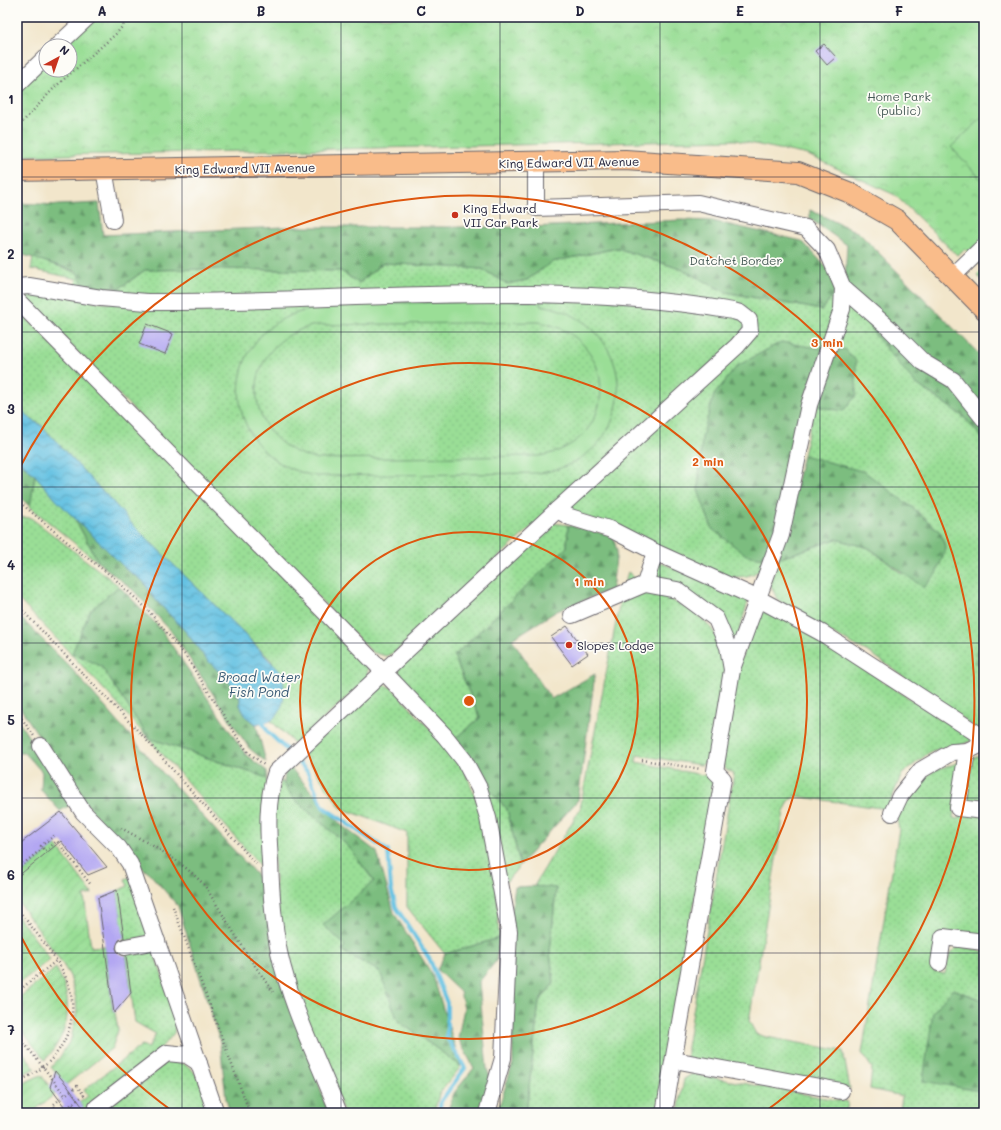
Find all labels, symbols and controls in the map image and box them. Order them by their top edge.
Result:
text: A [97,2,107,19]
text: B [257,2,266,19]
text: C [416,2,426,19]
text: D [575,2,585,19]
text: E [736,2,744,19]
text: F [895,2,903,19]
north arrow [38,38,78,78]
text: N [57,42,73,58]
park label: Home Park (public) [867,88,931,118]
text: 1 [8,90,14,107]
street label: King Edward VII Avenue [498,153,640,171]
street label: King Edward VII Avenue [174,159,316,177]
place label: King Edward VII Car Park [463,200,538,230]
marker: King Edward VII Car Park [450,210,460,220]
text: 2 [7,245,15,262]
park label: Datchet Border [689,252,783,268]
text: 3 min [811,334,843,350]
text: 3 [7,400,15,417]
text: 2 min [692,453,724,469]
text: 4 [7,556,15,573]
text: 1 min [574,573,604,589]
place label: Slopes Lodge [577,637,654,653]
marker: Slopes Lodge [564,640,574,650]
water label: Broad Water Fish Pond [218,668,301,700]
centre of rings [462,694,476,708]
text: 5 [7,711,15,728]
text: 6 [7,866,15,883]
text: 7 [7,1021,15,1038]

